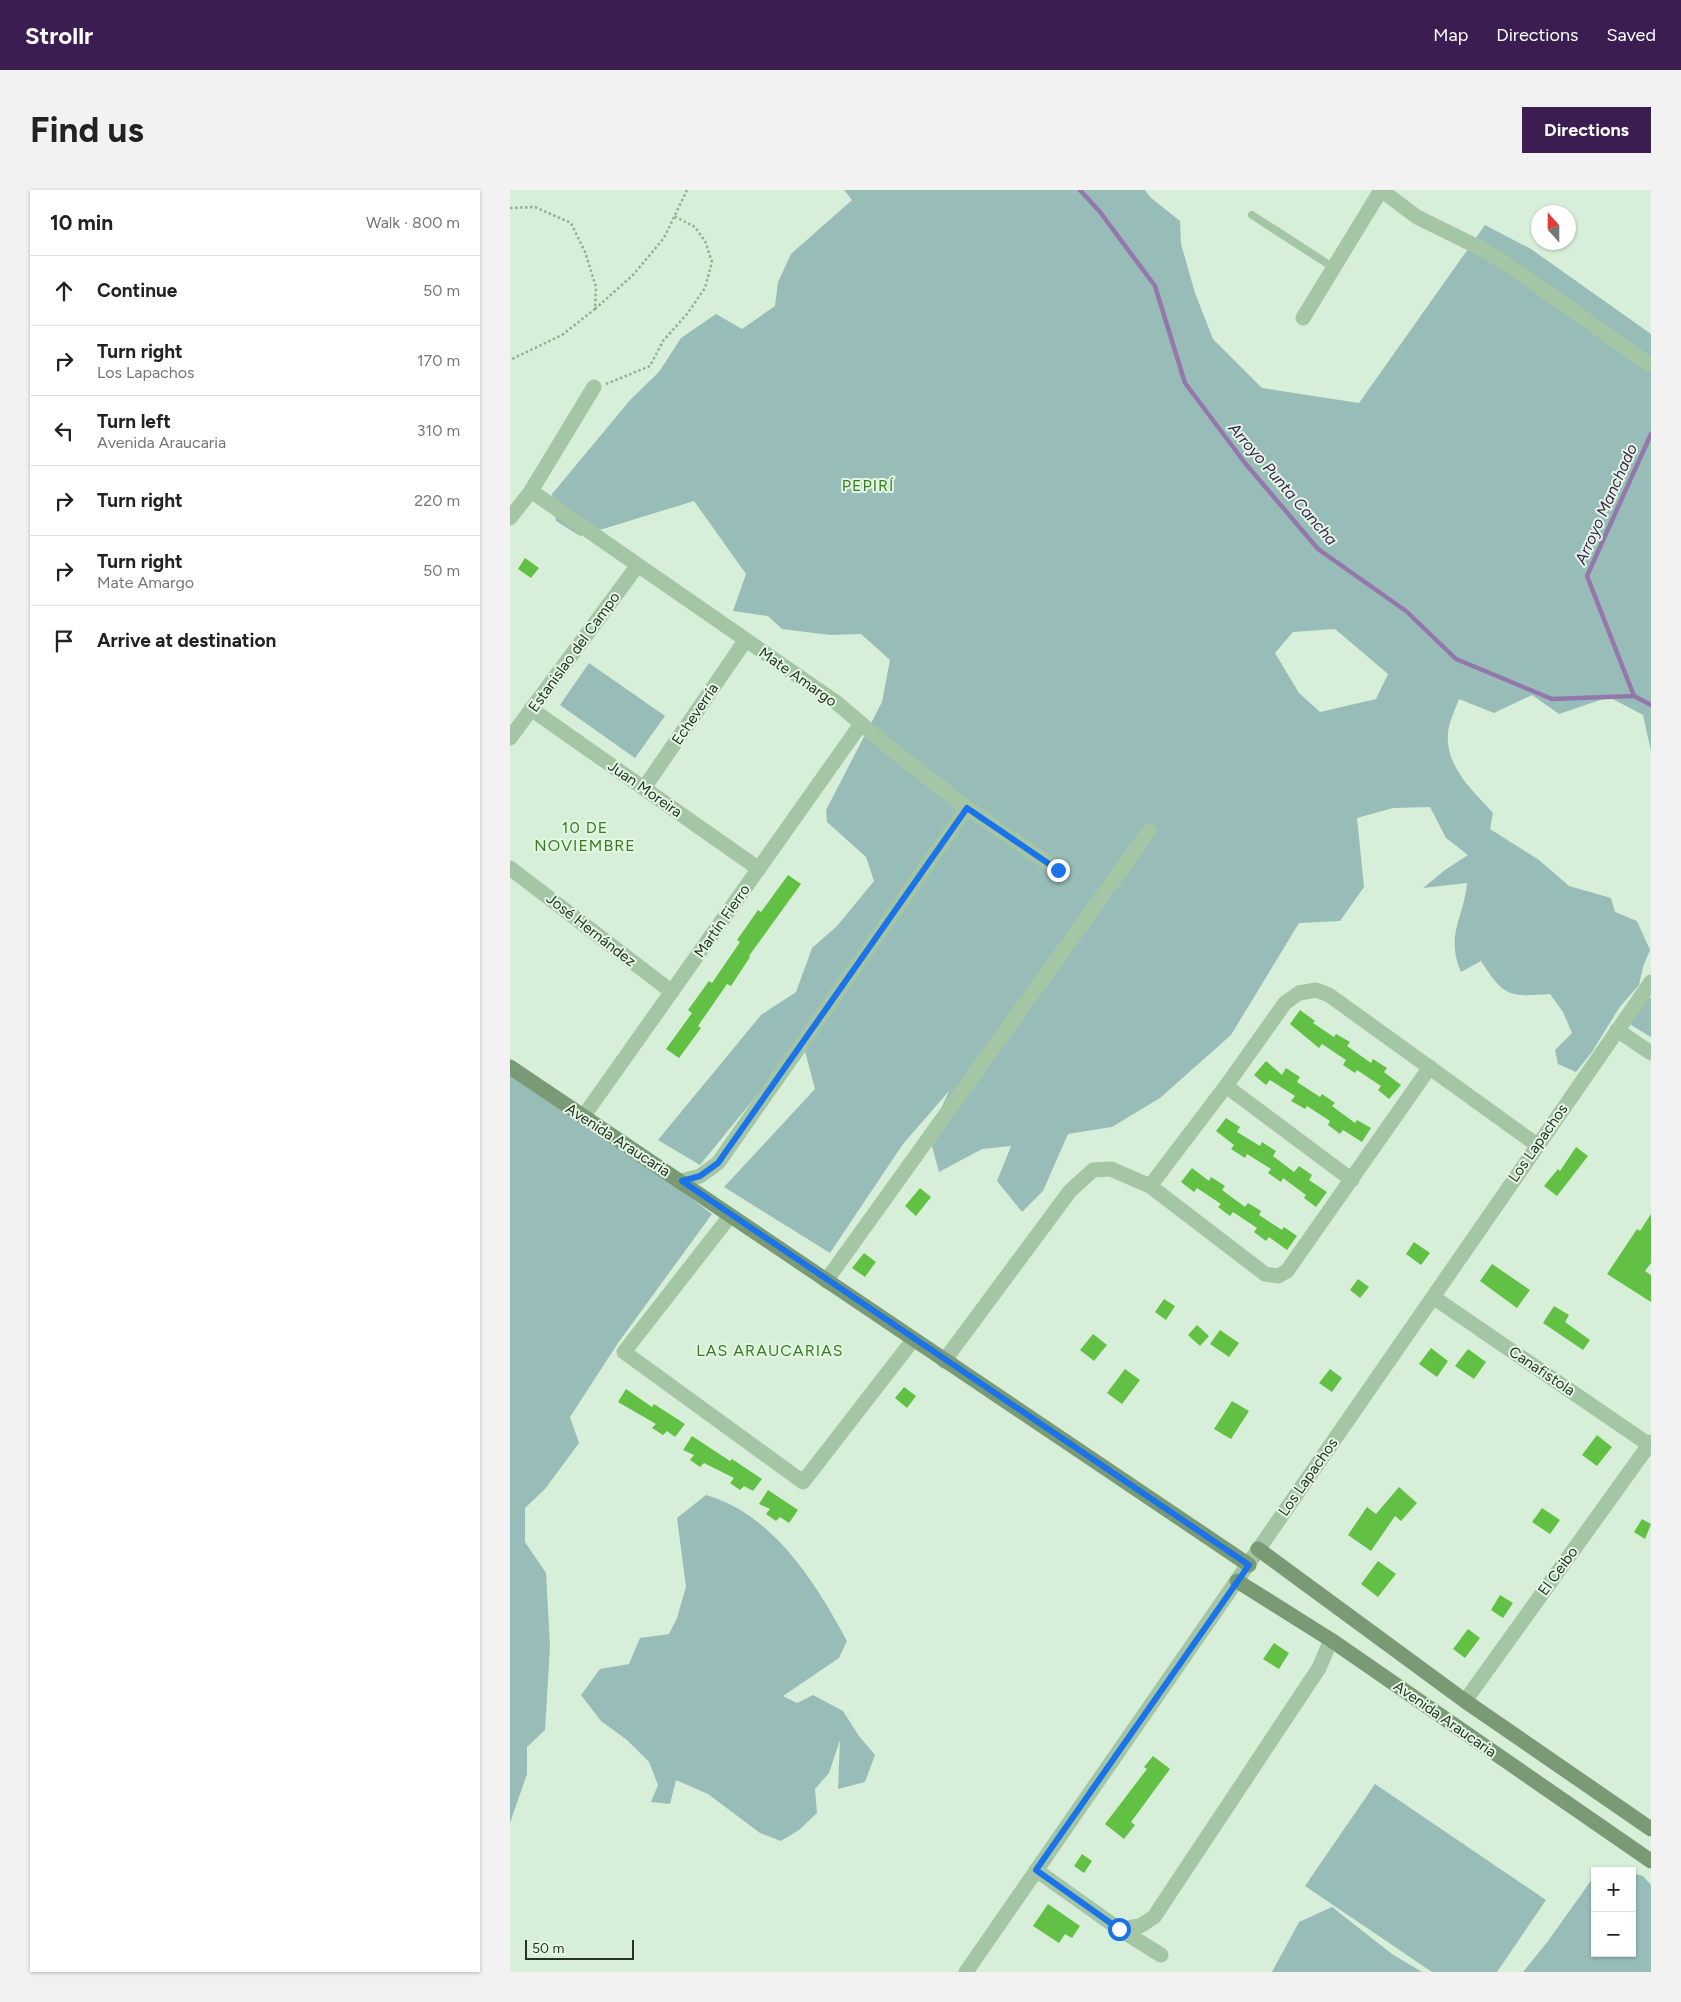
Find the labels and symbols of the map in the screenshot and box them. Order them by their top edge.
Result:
north arrow [1531,205,1576,250]
water label: Arroyo Punta Cancha [1224,418,1341,549]
water label: Arroyo Manchado [1570,441,1641,568]
district label: PEPIRÍ [842,476,894,495]
street label: Estanislao del Campo [524,588,624,716]
street label: Mate Amargo [756,644,841,711]
street label: Echeverría [668,680,722,748]
street label: Juan Moreira [604,757,686,821]
district label: 10 DE NOVIEMBRE [534,818,636,855]
route end [1047,859,1070,882]
street label: Martín Fierro [690,881,754,961]
street label: José Hernández [543,889,639,971]
street label: Avenida Araucaria [562,1099,674,1181]
street label: Los Lapachos [1504,1100,1572,1186]
district label: LAS ARAUCARIAS [696,1341,844,1360]
street label: Canafistola [1506,1342,1578,1400]
street label: Los Lapachos [1274,1434,1342,1520]
street label: El Ceibo [1534,1543,1582,1599]
street label: Avenida Araucaria [1390,1677,1500,1761]
route start [1108,1918,1131,1941]
scale bar [525,1937,634,1960]

